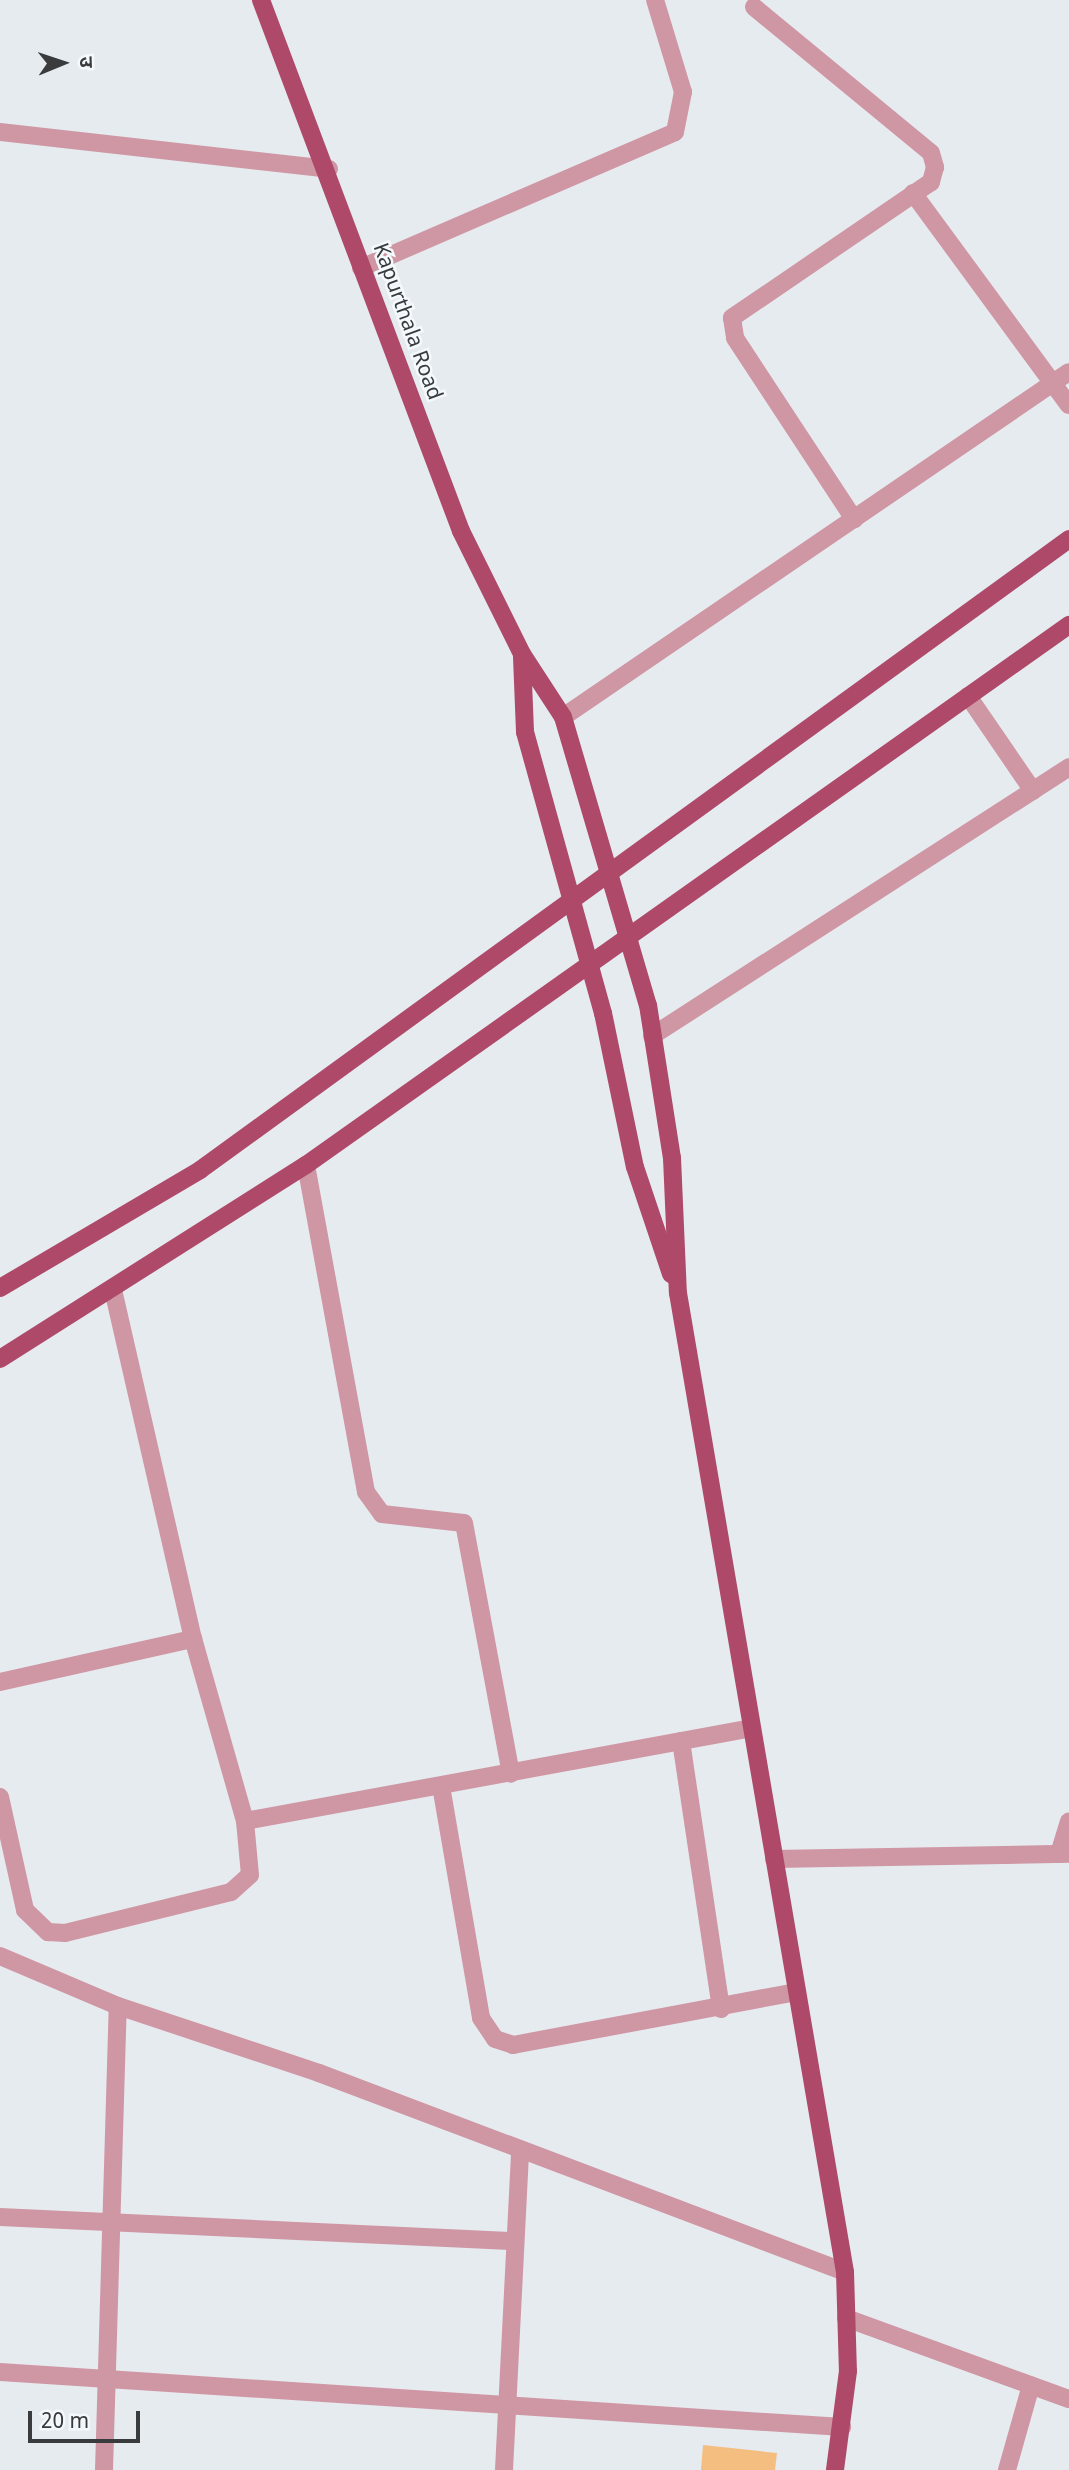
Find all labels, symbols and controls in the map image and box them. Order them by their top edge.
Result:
north arrow [28,28,98,98]
text: उ [72,56,97,68]
street label: Kapurthala Road [366,240,446,404]
scale bar [32,2396,144,2440]
text: 20 m [41,2409,89,2437]

